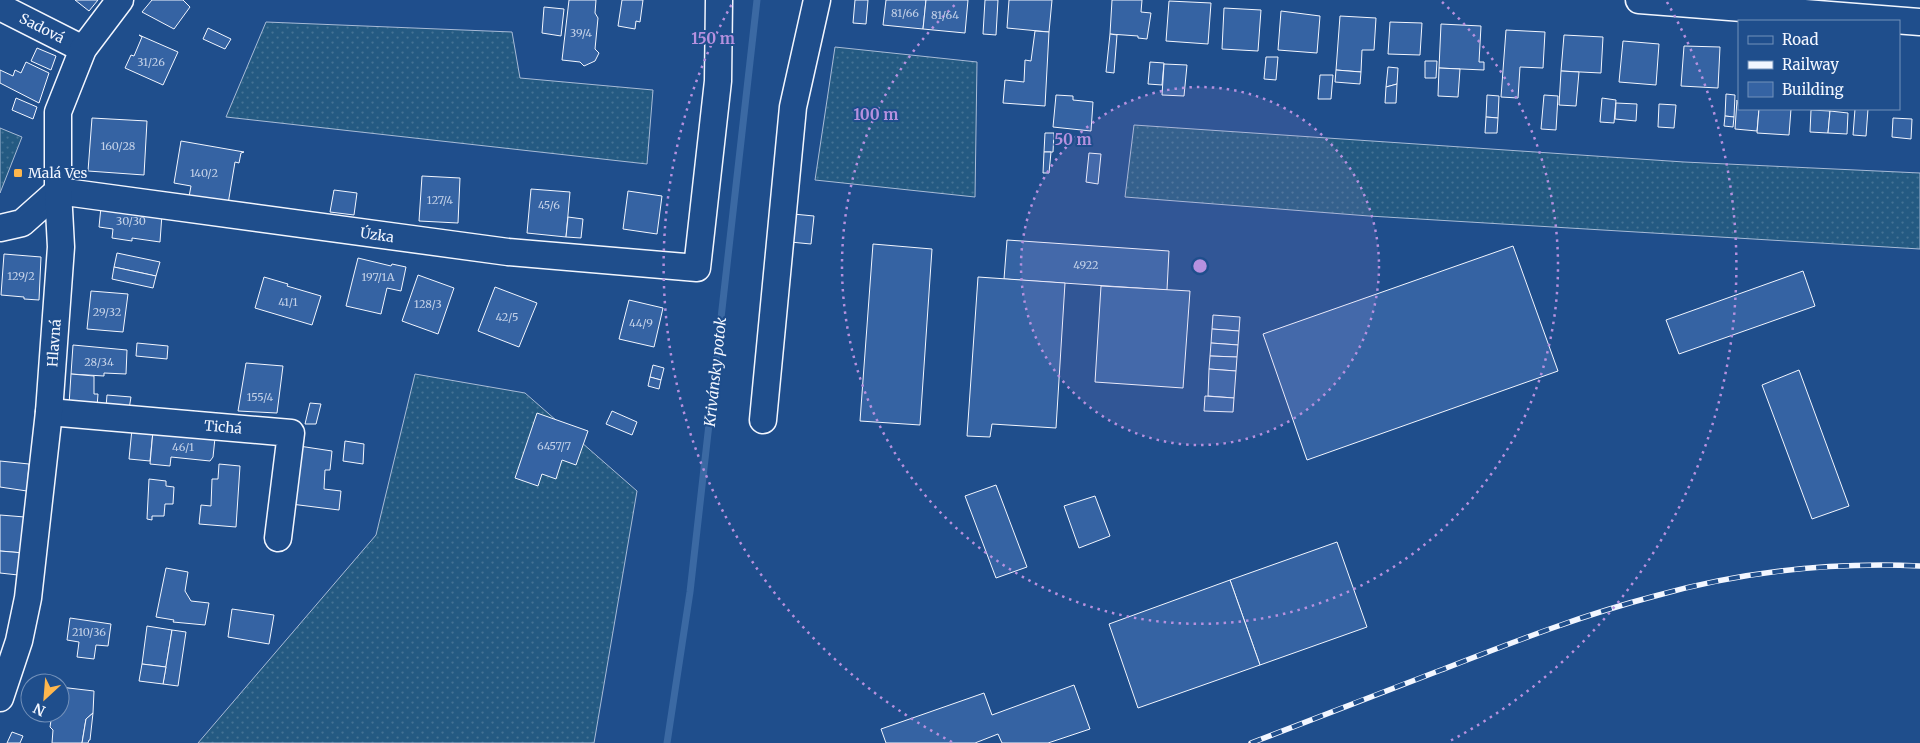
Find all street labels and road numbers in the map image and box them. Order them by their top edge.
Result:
street label: Sadová [16,9,68,47]
street label: Úzka [359,224,395,246]
street label: Hlavná [43,318,65,367]
street label: Tichá [203,416,243,438]

